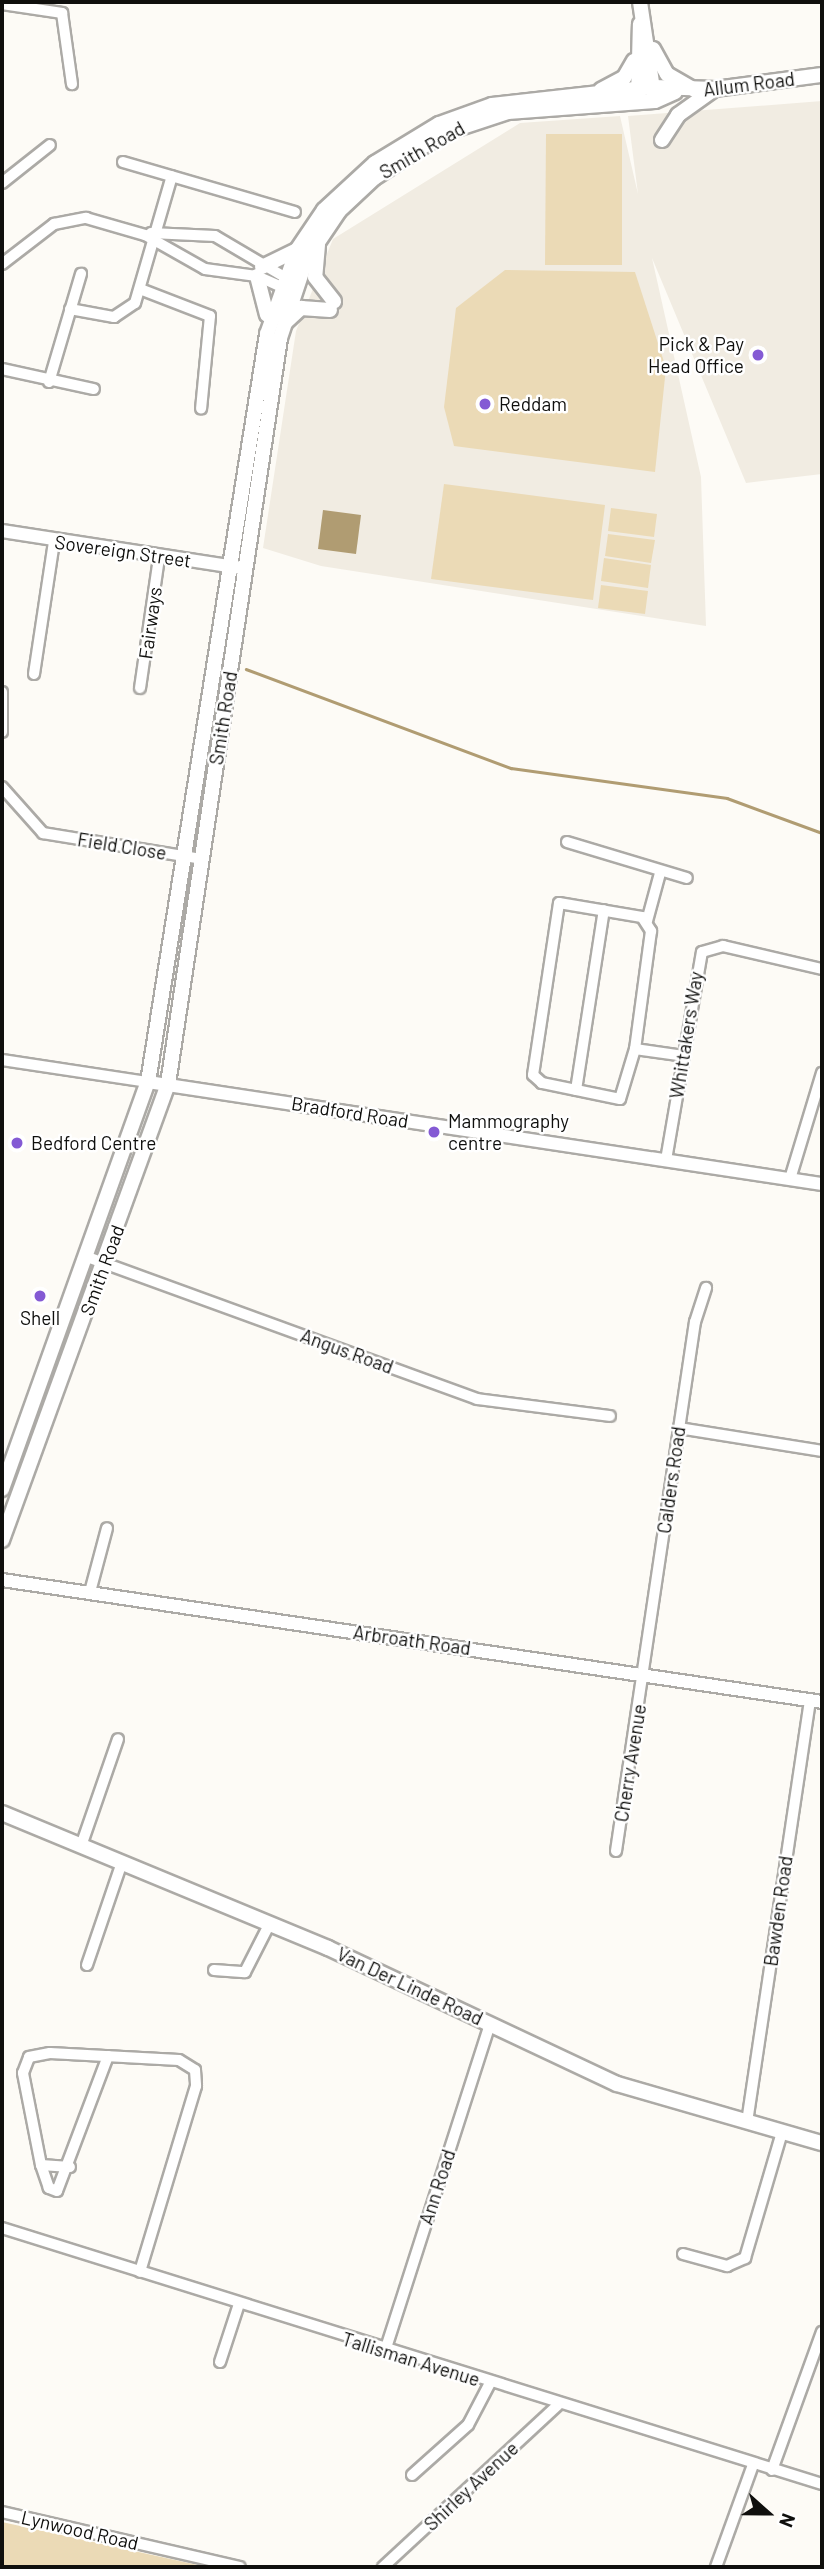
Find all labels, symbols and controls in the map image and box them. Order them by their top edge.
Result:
street label: Allum Road [702,67,796,101]
street label: Smith Road [375,116,469,184]
place label: Pick & Pay Head Office [648,333,744,377]
marker: Pick & Pay Head Office [750,347,766,363]
place label: Reddam [499,393,567,415]
marker: Reddam [477,396,493,412]
street label: Sovereign Street [53,530,193,572]
street label: Fairways [134,585,166,661]
street label: Smith Road [204,669,242,767]
street label: Field Close [76,828,168,864]
street label: Whittakers Way [665,970,707,1100]
street label: Bradford Road [290,1092,410,1132]
place label: Mammography centre [448,1110,569,1154]
marker: Mammography centre [426,1124,442,1140]
place label: Bedford Centre [31,1132,156,1154]
marker: Bedford Centre [9,1135,25,1151]
street label: Smith Road [75,1222,129,1318]
marker: Shell [32,1288,48,1304]
place label: Shell [20,1307,60,1329]
street label: Angus Road [297,1324,397,1378]
street label: Calders Road [652,1425,690,1535]
street label: Arbroath Road [352,1620,472,1660]
street label: Cherry Avenue [609,1702,651,1824]
street label: Bawden Road [759,1854,797,1968]
street label: Van Der Linde Road [333,1942,487,2030]
street label: Ann Road [414,2146,460,2228]
street label: Tallisman Avenue [339,2327,483,2391]
street label: Shirley Avenue [419,2437,523,2535]
north arrow [733,2478,803,2548]
street label: Lynwood Road [19,2505,141,2555]
text: N [775,2511,801,2531]

